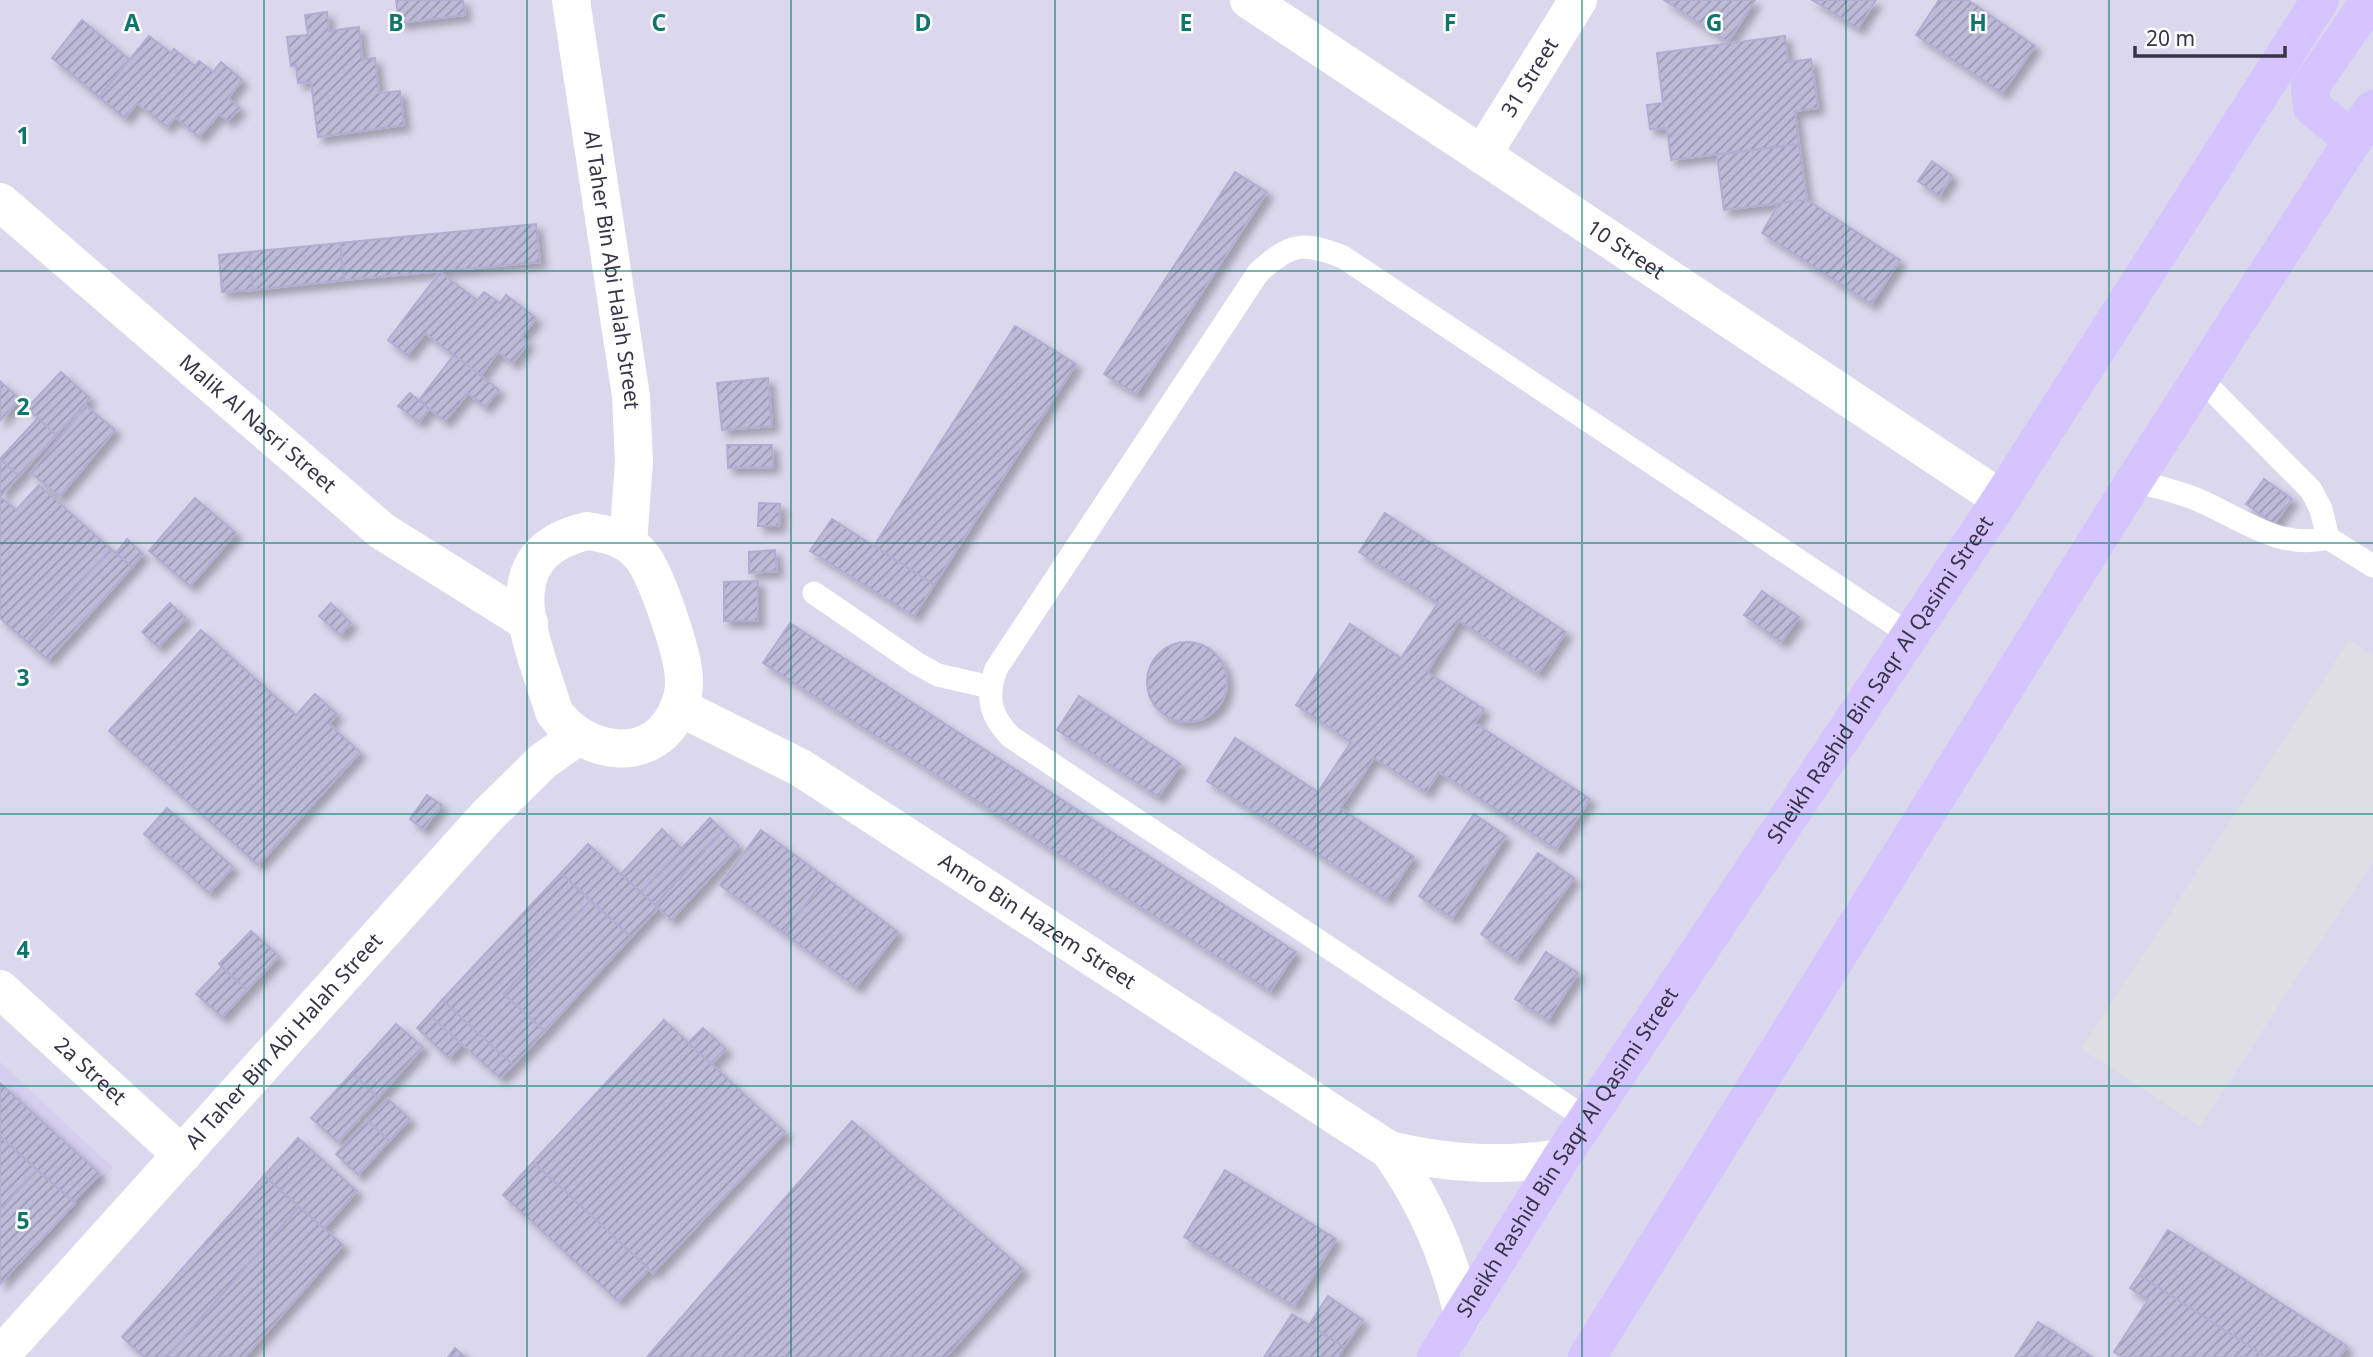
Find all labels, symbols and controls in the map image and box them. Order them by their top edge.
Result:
text: A [124,6,140,38]
text: B [388,6,404,38]
text: C [652,6,667,38]
text: D [915,6,931,38]
text: E [1180,6,1192,38]
text: F [1444,6,1456,38]
text: G [1706,6,1722,38]
text: H [1969,6,1987,38]
scale bar [2135,14,2286,58]
text: 20 m [2146,24,2195,52]
street label: 31 Street [1494,32,1564,122]
text: 1 [16,119,30,151]
street label: Al Taher Bin Abi Halah Street [578,128,647,410]
street label: 10 Street [1582,213,1671,285]
street label: Malik Al Nasri Street [174,348,343,499]
text: 2 [16,390,30,422]
street label: Sheikh Rashid Bin Saqr Al Qasimi Street [1760,510,1999,848]
text: 3 [16,661,30,693]
street label: Amro Bin Hazem Street [934,846,1142,995]
street label: Al Taher Bin Abi Halah Street [179,926,388,1154]
text: 4 [16,933,30,965]
street label: Sheikh Rashid Bin Saqr Al Qasimi Street [1449,981,1684,1323]
street label: 2a Street [49,1030,133,1111]
text: 5 [16,1204,30,1236]

